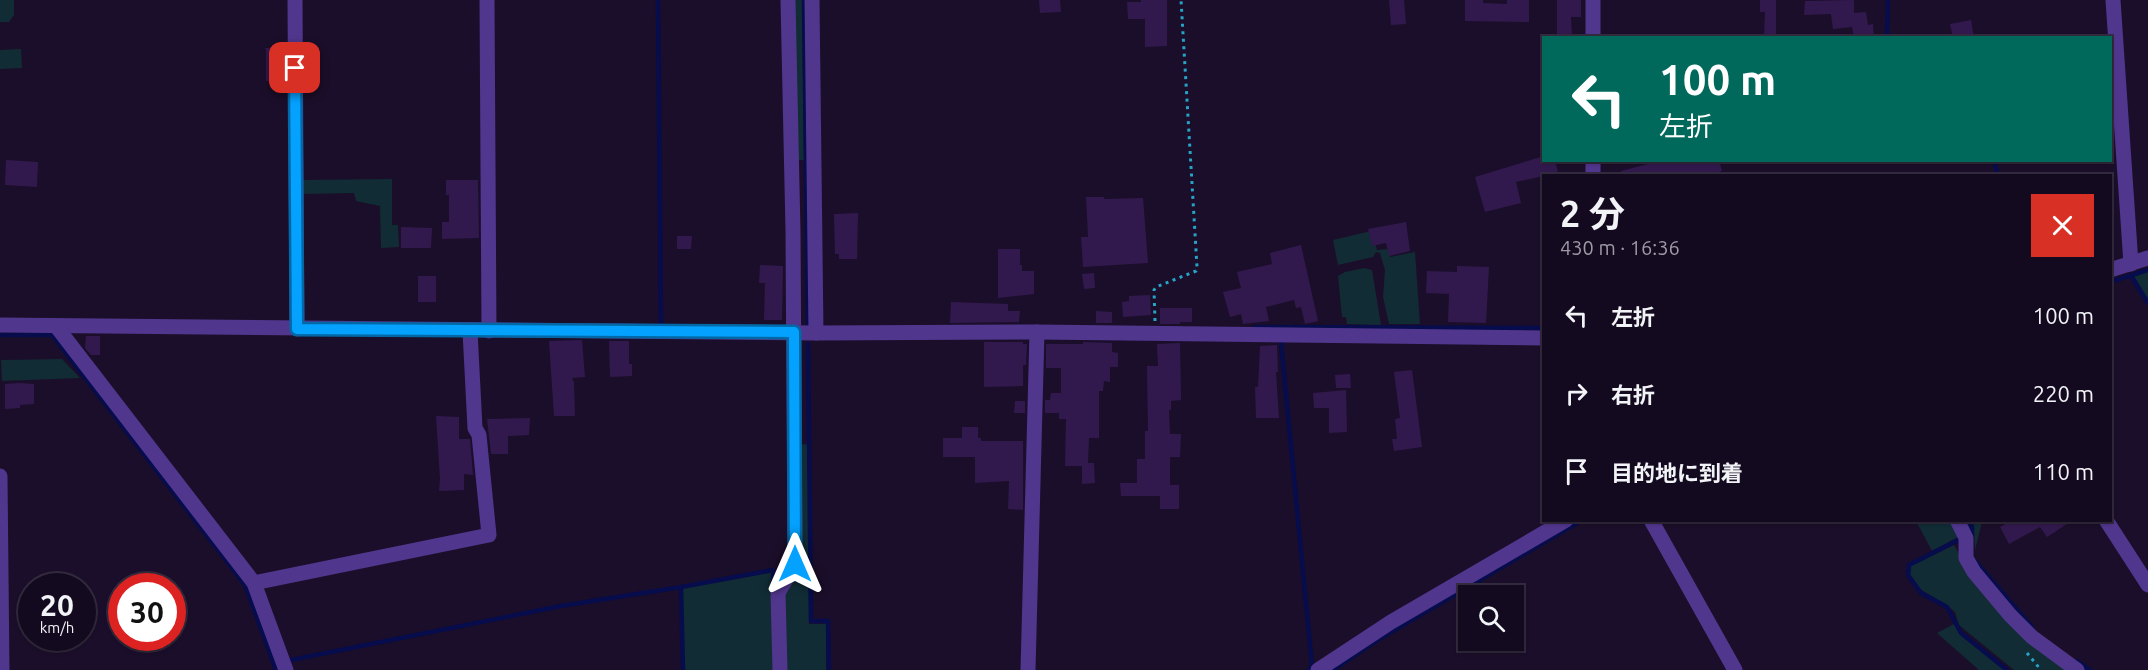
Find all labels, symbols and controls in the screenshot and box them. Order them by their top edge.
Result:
pin [269,42,320,93]
icon: arrive [278,51,311,84]
text: 100 m [1659,56,1776,103]
icon: left [1560,60,1638,138]
text: 左折 [1659,111,1713,141]
text: 2 分 [1560,193,1625,234]
button: close [2031,194,2094,257]
text: 430 m · 16:36 [1560,236,1680,259]
icon: left [1560,299,1593,332]
text: 100 m [2033,303,2094,328]
text: 左折 [1611,304,1655,329]
icon: right [1560,377,1593,410]
text: 220 m [2033,381,2094,406]
text: 右折 [1611,382,1655,407]
icon: arrive [1560,455,1593,488]
text: 110 m [2033,459,2094,484]
text: 目的地に到着 [1611,460,1743,485]
position arrow [763,532,827,596]
speed limit sign: 30 [108,573,186,651]
map controls [1458,585,1524,651]
button: search [1458,585,1524,651]
text: 20 [40,588,74,622]
text: km/h [40,619,74,636]

